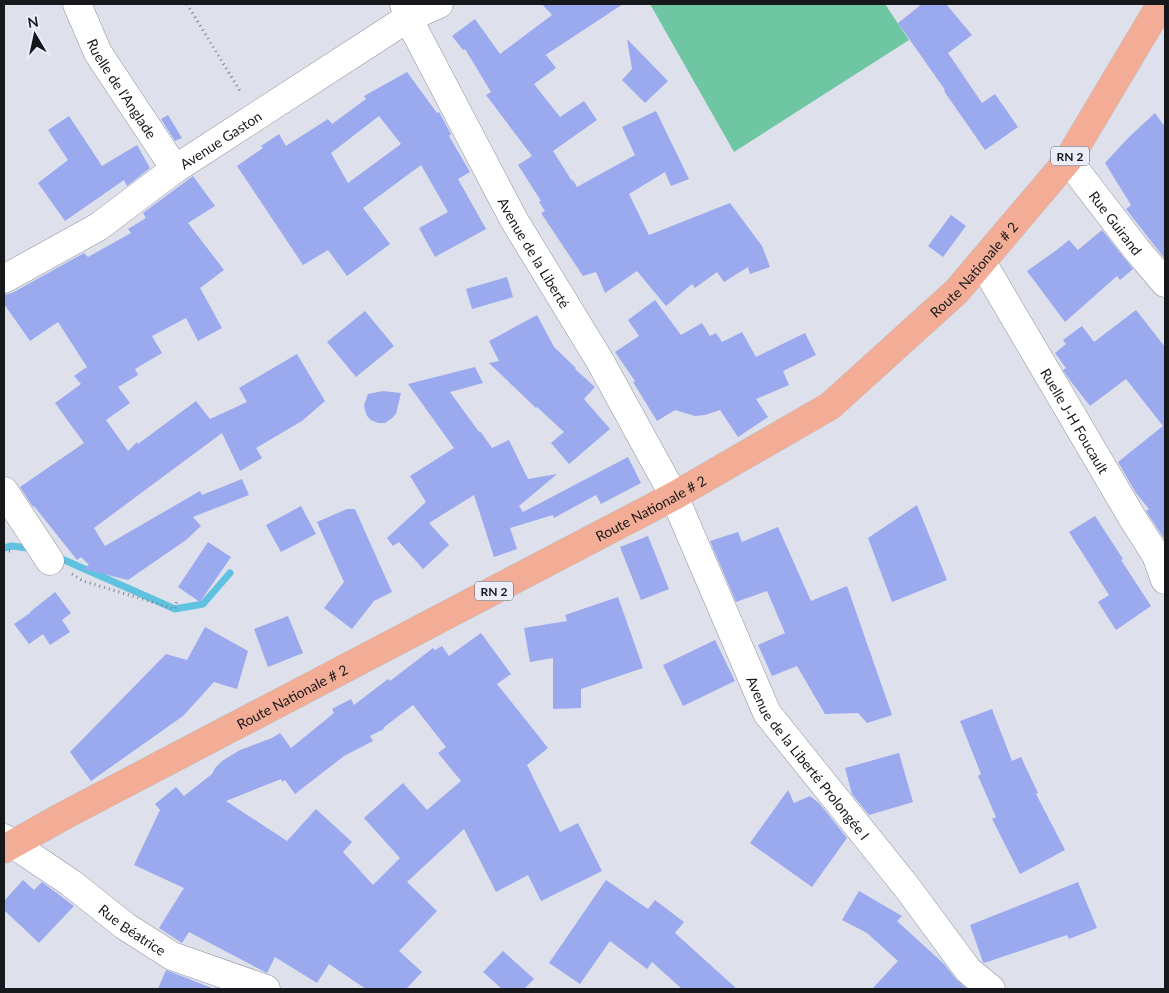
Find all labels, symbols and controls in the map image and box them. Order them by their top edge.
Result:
north arrow [10,10,60,60]
text: N [26,12,40,31]
street label: Ruelle de l'Anglade [84,36,161,141]
street label: Avenue Gaston [176,107,265,172]
road number: RN 2 [1051,146,1089,166]
street label: Rue Guirand [1086,187,1146,258]
street label: Avenue de la Liberté [495,194,574,311]
street label: Route Nationale # 2 [926,218,1021,320]
street label: Ruelle J-H Foucault [1038,365,1113,476]
street label: Route Nationale # 2 [592,471,709,544]
road number: RN 2 [475,582,513,600]
street label: Route Nationale # 2 [234,660,350,732]
street label: Avenue de la Liberté Prolongée I [744,673,874,843]
street label: Rue Béatrice [96,900,169,959]

